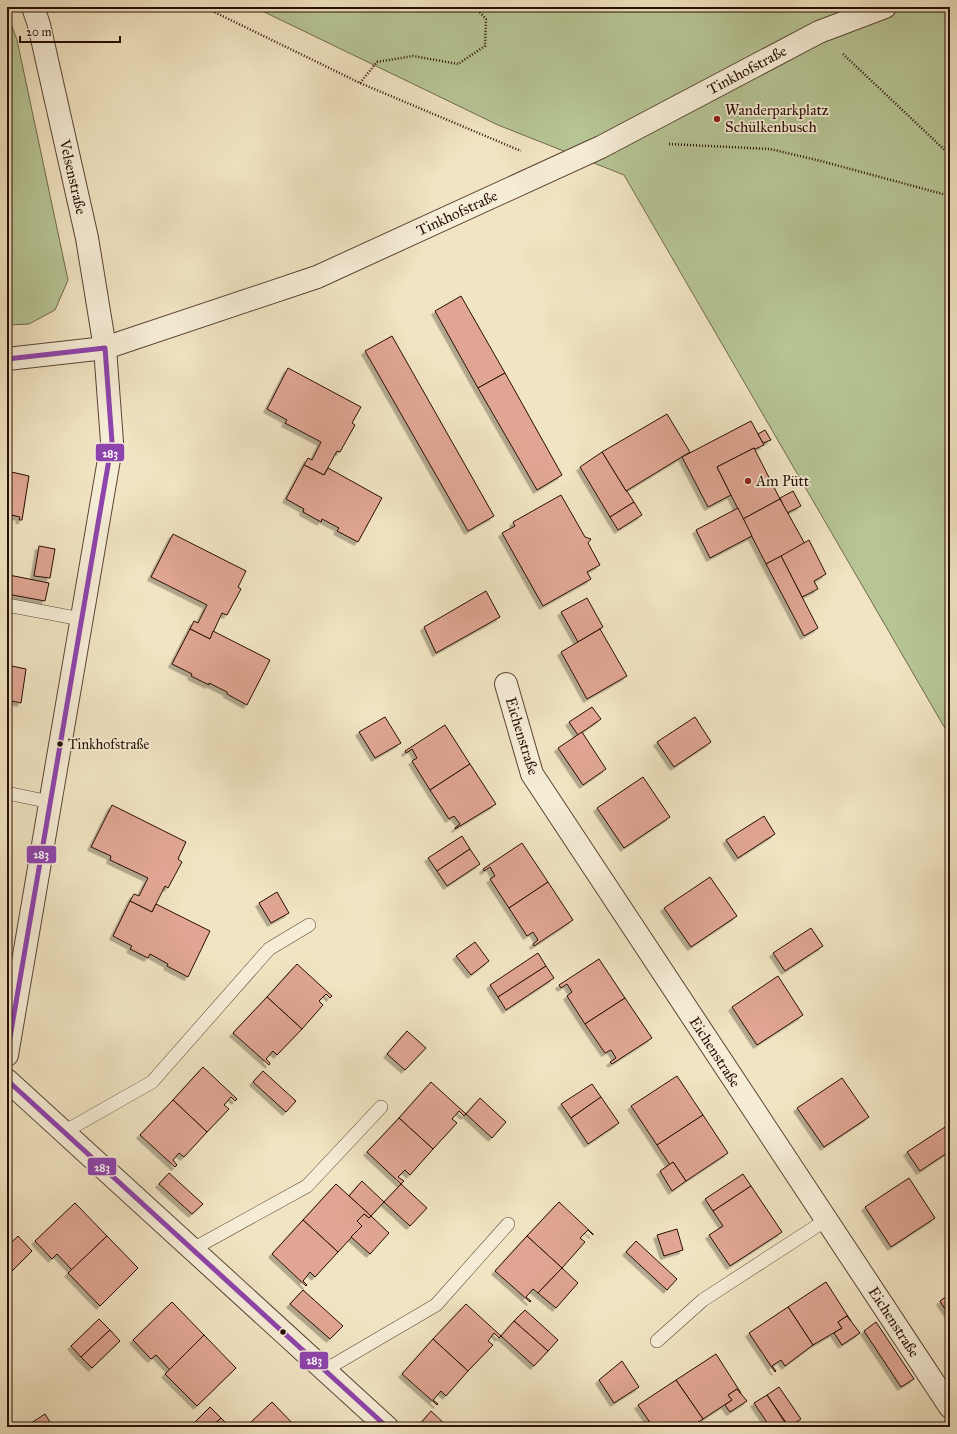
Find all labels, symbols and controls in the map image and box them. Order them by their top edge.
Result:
scale bar [20,18,120,44]
text: 20 m [26,25,52,39]
street label: Tinkhofstraße [704,42,790,98]
place label: Wanderparkplatz Schülkenbusch [725,101,829,136]
marker: Wanderparkplatz Schülkenbusch [712,114,722,124]
street label: Velsenstraße [55,137,90,216]
street label: Tinkhofstraße [414,186,500,240]
line badge: 283 [95,443,125,462]
text: 283 [102,447,118,461]
place label: Am Pütt [755,472,810,490]
marker: Am Pütt [743,476,753,486]
street label: Eichenstraße [502,695,542,777]
place label: Tinkhofstraße [68,736,150,753]
marker: Tinkhofstraße [55,739,65,749]
line badge: 283 [26,845,57,864]
text: 283 [33,848,49,862]
street label: Eichenstraße [686,1013,744,1091]
line badge: 283 [87,1157,117,1176]
text: 283 [94,1161,110,1175]
street label: Eichenstraße [865,1283,923,1361]
unlabelled marker [278,1327,288,1337]
line badge: 283 [299,1351,329,1370]
text: 283 [306,1354,322,1368]

